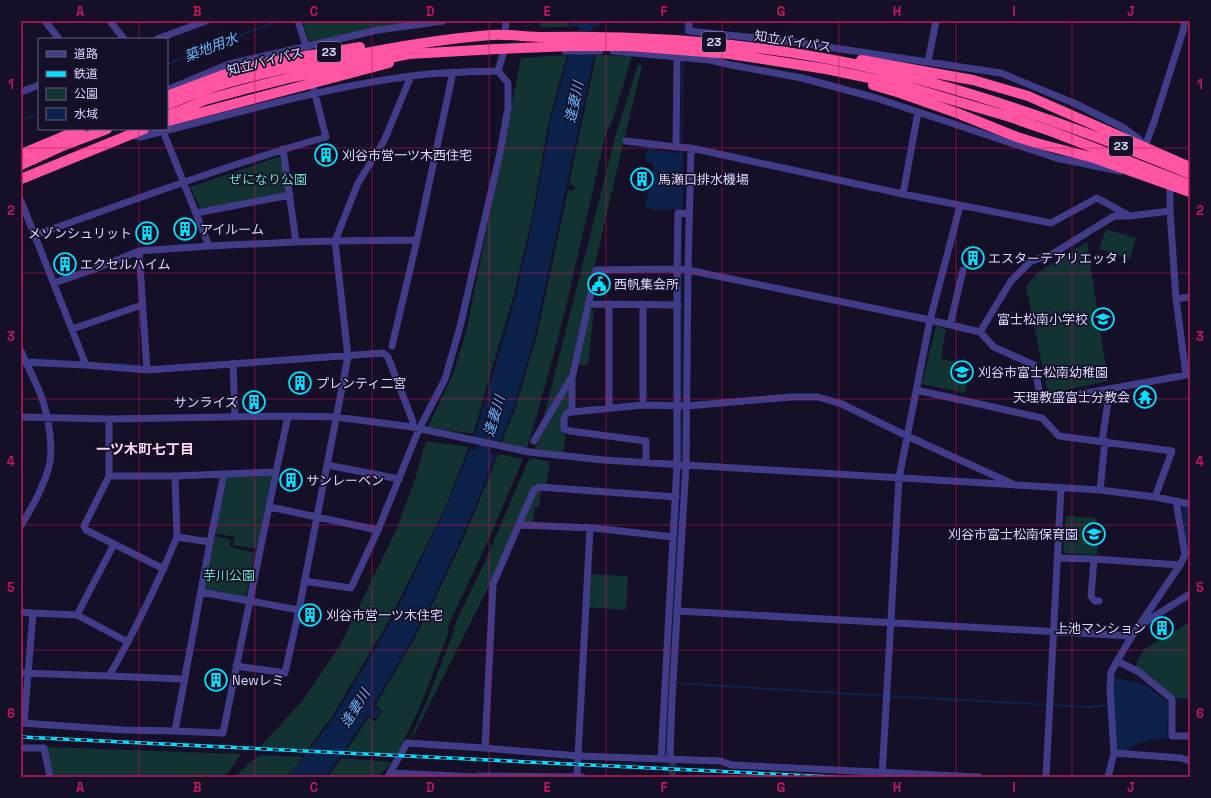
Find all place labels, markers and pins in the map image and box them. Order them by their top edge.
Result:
building icon: 刈谷市営一ツ木西住宅 [313,142,339,168]
place label: 刈谷市営一ツ木西住宅 [342,147,472,164]
building icon: 馬瀬口排水機場 [629,166,655,192]
place label: 馬瀬口排水機場 [658,171,749,188]
building icon: アイルーム [172,216,198,242]
building icon: メゾンシュリット [134,220,160,246]
place label: アイルーム [200,221,264,238]
place label: メゾンシュリット [28,225,132,242]
building icon: エスターテアリエッタⅠ [960,245,986,271]
place label: エスターテアリエッタⅠ [988,250,1131,267]
building icon: エクセルハイム [52,251,78,277]
place label: エクセルハイム [80,256,170,273]
public building icon: 西帆集会所 [586,271,612,297]
place label: 西帆集会所 [614,276,679,293]
school or university icon: 富士松南小学校 [1090,306,1116,332]
place label: 富士松南小学校 [997,311,1088,328]
school or university icon: 刈谷市富士松南幼稚園 [949,359,975,385]
place label: 刈谷市富士松南幼稚園 [978,364,1108,381]
building icon: プレンティ二宮 [287,370,313,396]
place label: プレンティ二宮 [316,375,406,392]
temple icon: 天理教盛富士分教会 [1132,384,1158,410]
building icon: サンライズ [241,389,267,415]
place label: 天理教盛富士分教会 [1013,389,1130,406]
place label: サンライズ [173,394,238,411]
building icon: サンレーベン [278,467,304,493]
place label: サンレーベン [306,472,384,489]
school or university icon: 刈谷市富士松南保育園 [1081,521,1107,547]
place label: 刈谷市富士松南保育園 [948,526,1078,543]
building icon: 刈谷市営一ツ木住宅 [297,602,323,628]
place label: 刈谷市営一ツ木住宅 [326,607,443,624]
building icon: 上池マンション [1149,615,1175,641]
place label: 上池マンション [1055,620,1146,637]
building icon: Newレミ [203,667,229,693]
place label: Newレミ [232,672,285,689]

